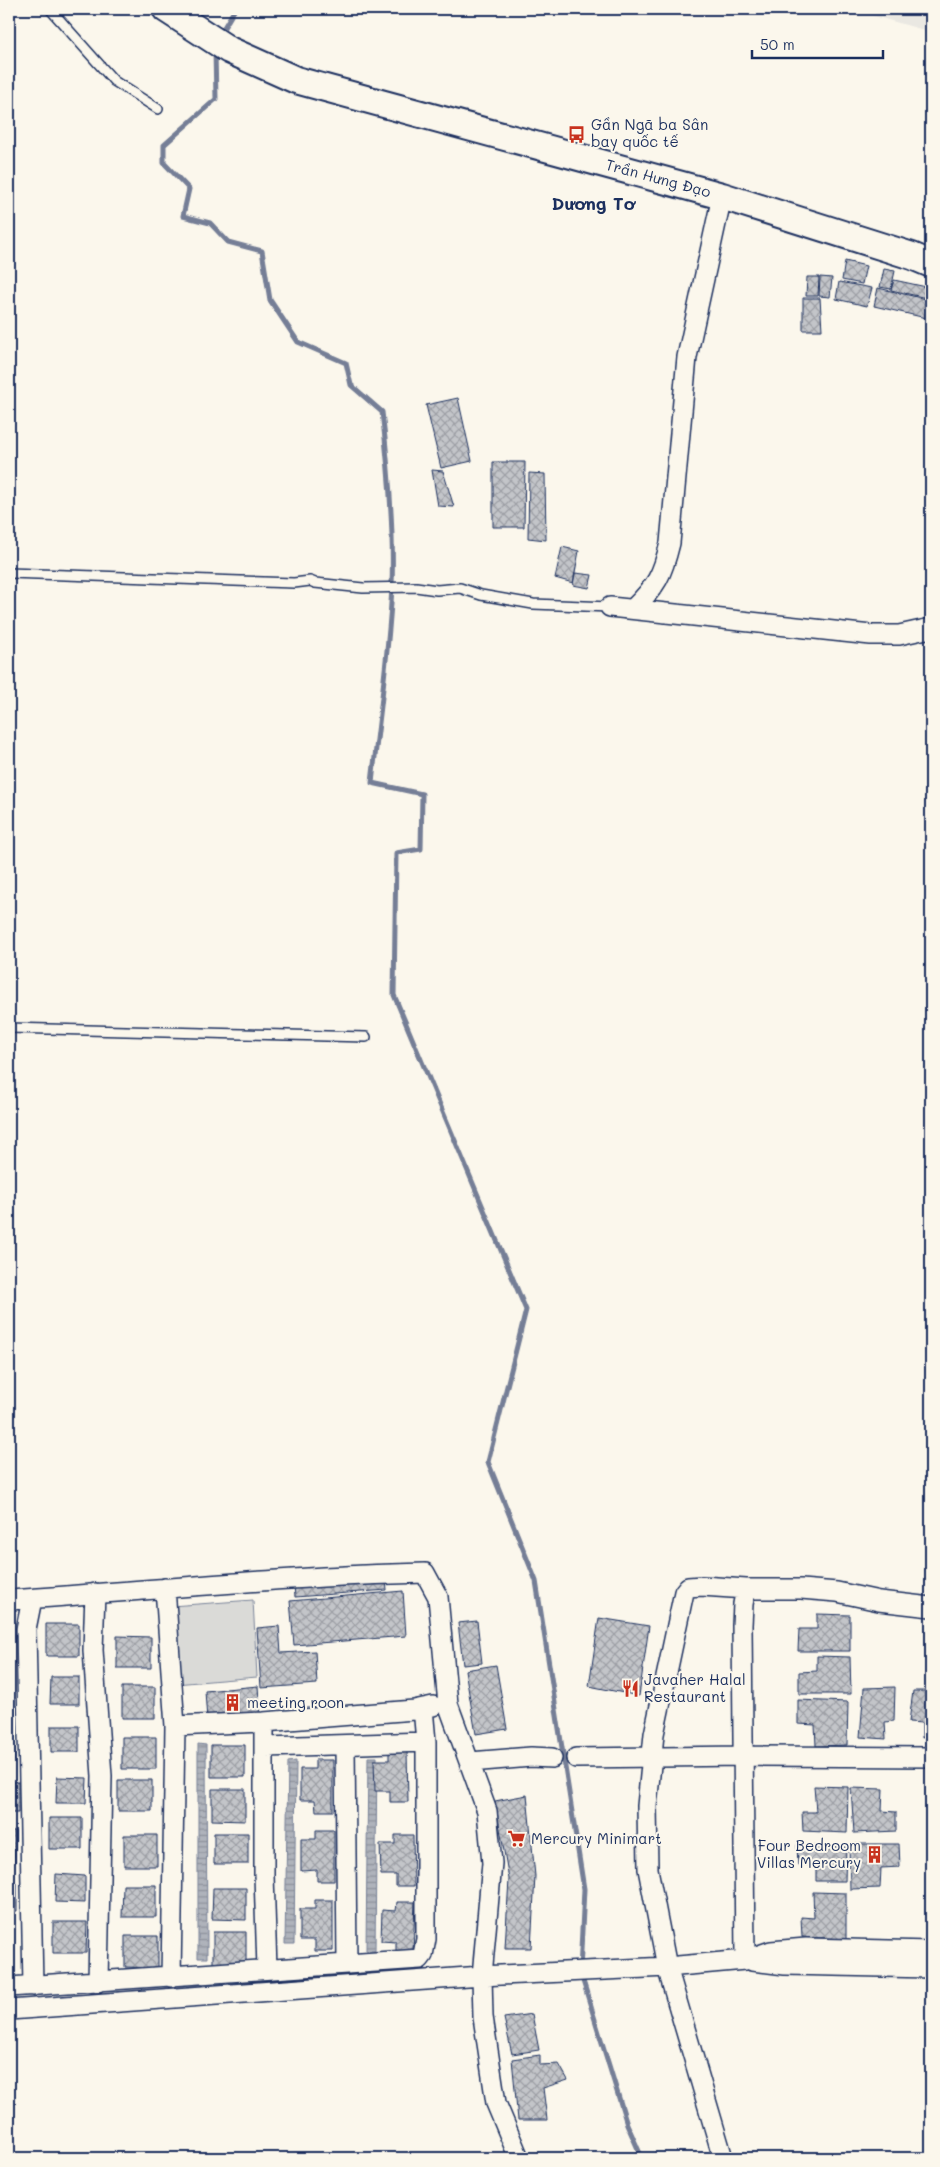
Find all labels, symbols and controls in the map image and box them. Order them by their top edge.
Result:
scale bar [752,28,884,60]
text: 50 m [760,34,795,54]
place label: Gần Ngã ba Sân bay quốc tế [591,114,708,151]
bus stop icon: Gần Ngã ba Sân bay quốc tế [567,124,587,144]
street label: Trần Hưng Đạo [604,154,713,202]
district label: Dương Tơ [551,191,637,215]
place label: Javaher Halal Restaurant [644,1669,746,1706]
restaurant icon: Javaher Halal Restaurant [620,1679,640,1699]
place label: meeting roon [247,1692,344,1712]
building icon: meeting roon [223,1693,243,1713]
place label: Mercury Minimart [531,1828,662,1848]
supermarket icon: Mercury Minimart [507,1829,527,1849]
place label: Four Bedroom Villas Mercury [757,1835,861,1872]
building icon: Four Bedroom Villas Mercury [865,1845,885,1865]

